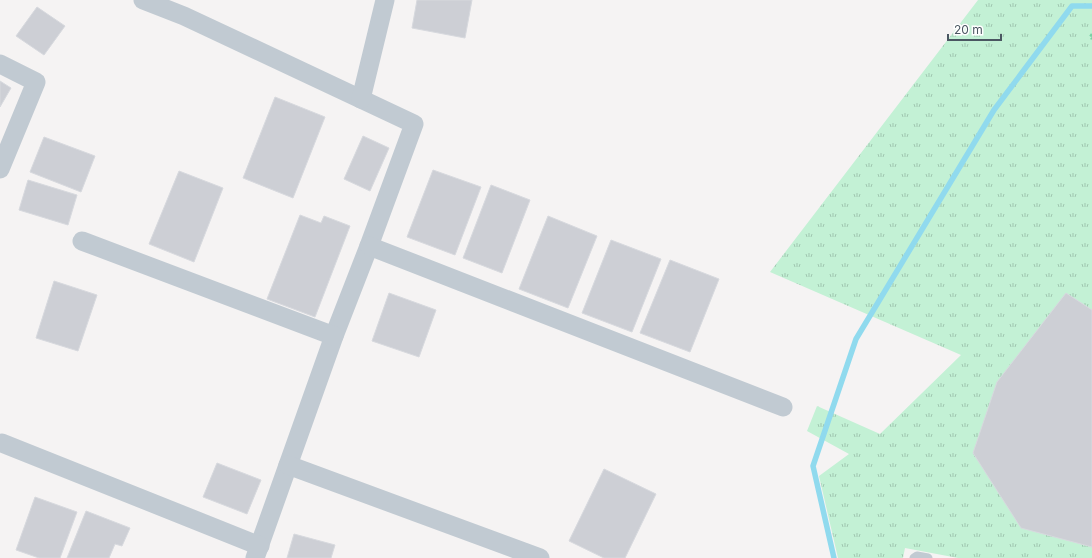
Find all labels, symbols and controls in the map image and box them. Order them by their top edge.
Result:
scale bar [948,16,1001,42]
text: 20 m [954,22,983,37]

